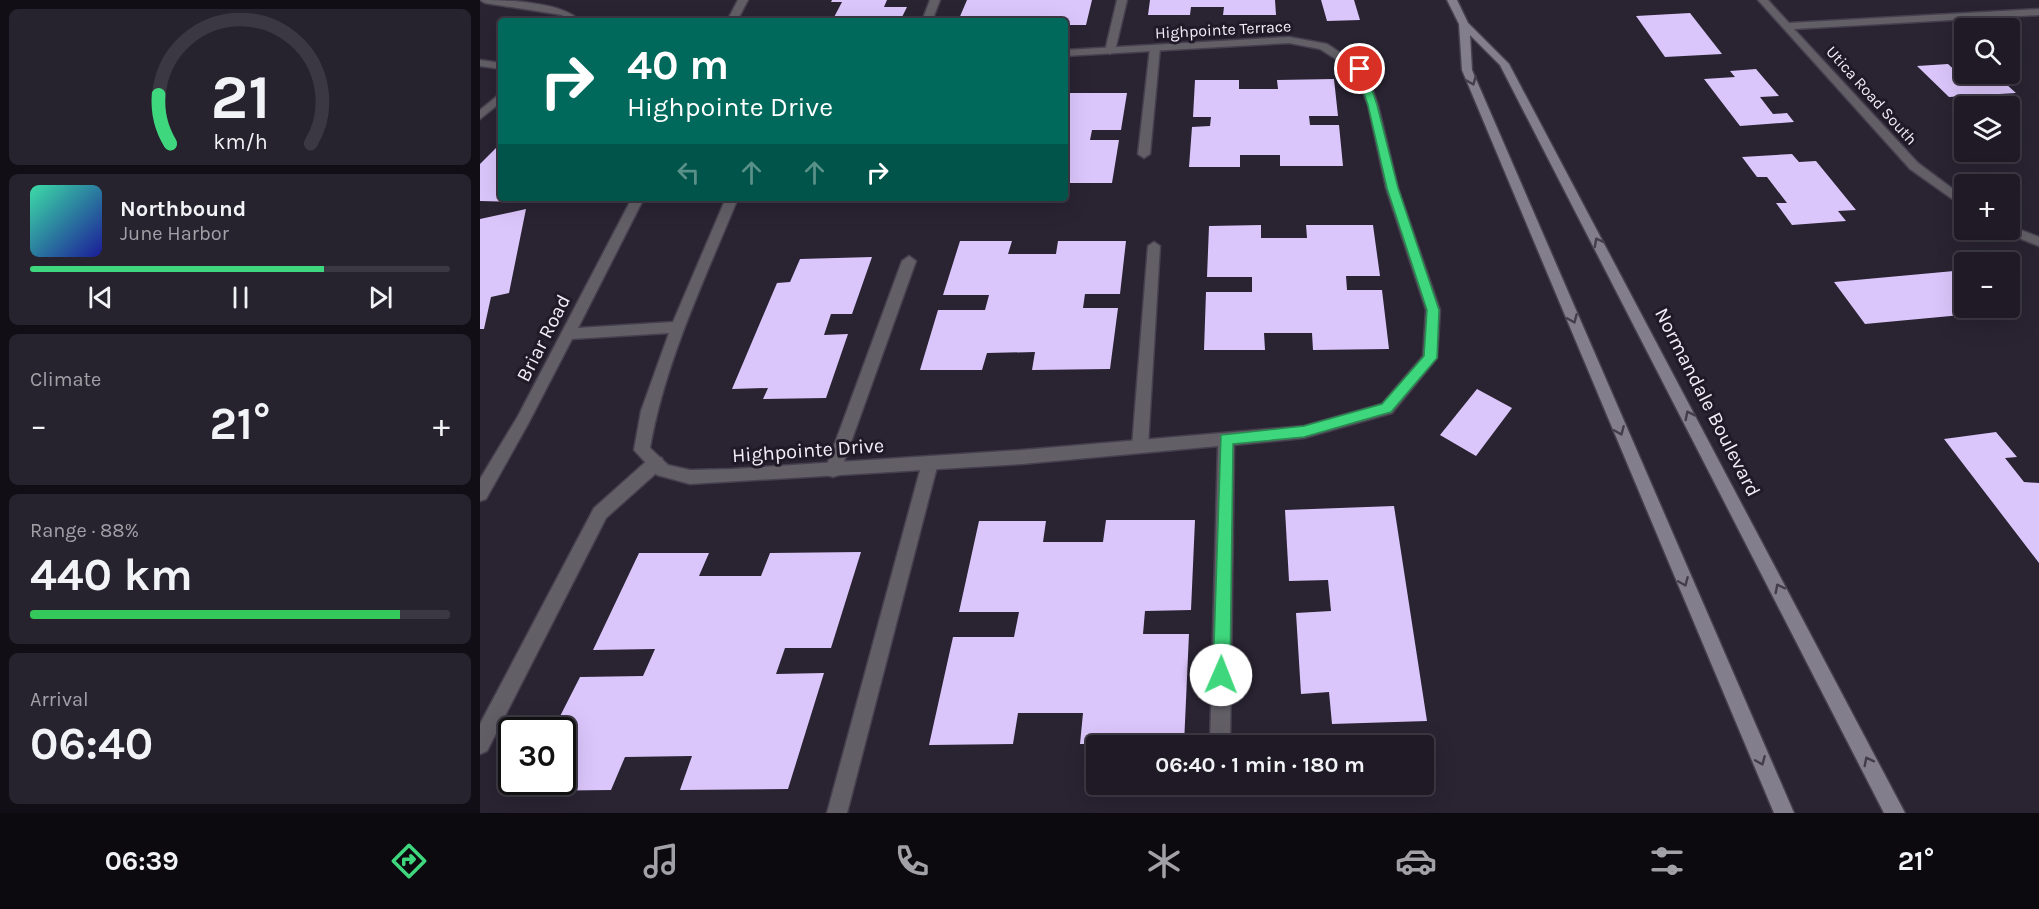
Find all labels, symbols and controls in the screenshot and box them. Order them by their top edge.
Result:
street label: Highpointe Terrace [1154,16,1292,43]
map controls [1954,18,2020,318]
button: search [1954,18,2020,84]
text: 40 m [627,40,729,90]
icon: right [528,42,606,120]
street label: Utica Road South [1822,42,1921,149]
pin [1334,43,1385,94]
icon: arrive [1343,52,1376,85]
text: 21 [210,61,270,134]
one-way arrow [1465,75,1477,86]
text: Highpointe Drive [627,91,833,123]
button: layers [1954,96,2020,162]
text: km/h [213,129,267,154]
icon: left [672,156,705,189]
icon: ahead [735,156,768,189]
icon: ahead [798,156,831,189]
icon: right [861,156,894,189]
button: + [1954,174,2020,240]
text: Northbound [120,196,246,222]
text: June Harbor [120,222,229,245]
one-way arrow [1594,238,1605,248]
button: − [1954,252,2020,318]
icon: previous [84,281,117,314]
icon: pause [224,281,257,314]
icon: next [364,281,397,314]
street label: Briar Road [512,291,575,386]
street label: Normandale Boulevard [1650,304,1765,500]
one-way arrow [1566,313,1578,324]
text: Climate [30,368,101,391]
text: 21° [210,398,270,450]
text: − [30,406,47,444]
text: + [433,406,450,444]
one-way arrow [1685,410,1696,421]
one-way arrow [1613,424,1625,435]
street label: Highpointe Drive [731,434,885,467]
text: Range · 88% [30,519,139,542]
text: 440 km [30,549,193,601]
one-way arrow [1677,576,1689,587]
one-way arrow [1774,583,1786,594]
position arrow [1189,643,1253,707]
text: Arrival [30,688,89,711]
speed limit sign: 30 [498,717,576,795]
text: 06:40 [30,718,153,770]
text: 06:40 · 1 min · 180 m [1155,752,1365,778]
one-way arrow [1754,755,1766,766]
one-way arrow [1864,757,1875,767]
icon: directions [388,840,430,882]
icon: music [640,840,682,882]
icon: phone [891,840,933,882]
icon: climate [1143,840,1185,882]
icon: car [1395,840,1437,882]
icon: filters [1646,840,1688,882]
text: 06:39 [105,845,179,877]
text: 21° [1898,845,1934,877]

